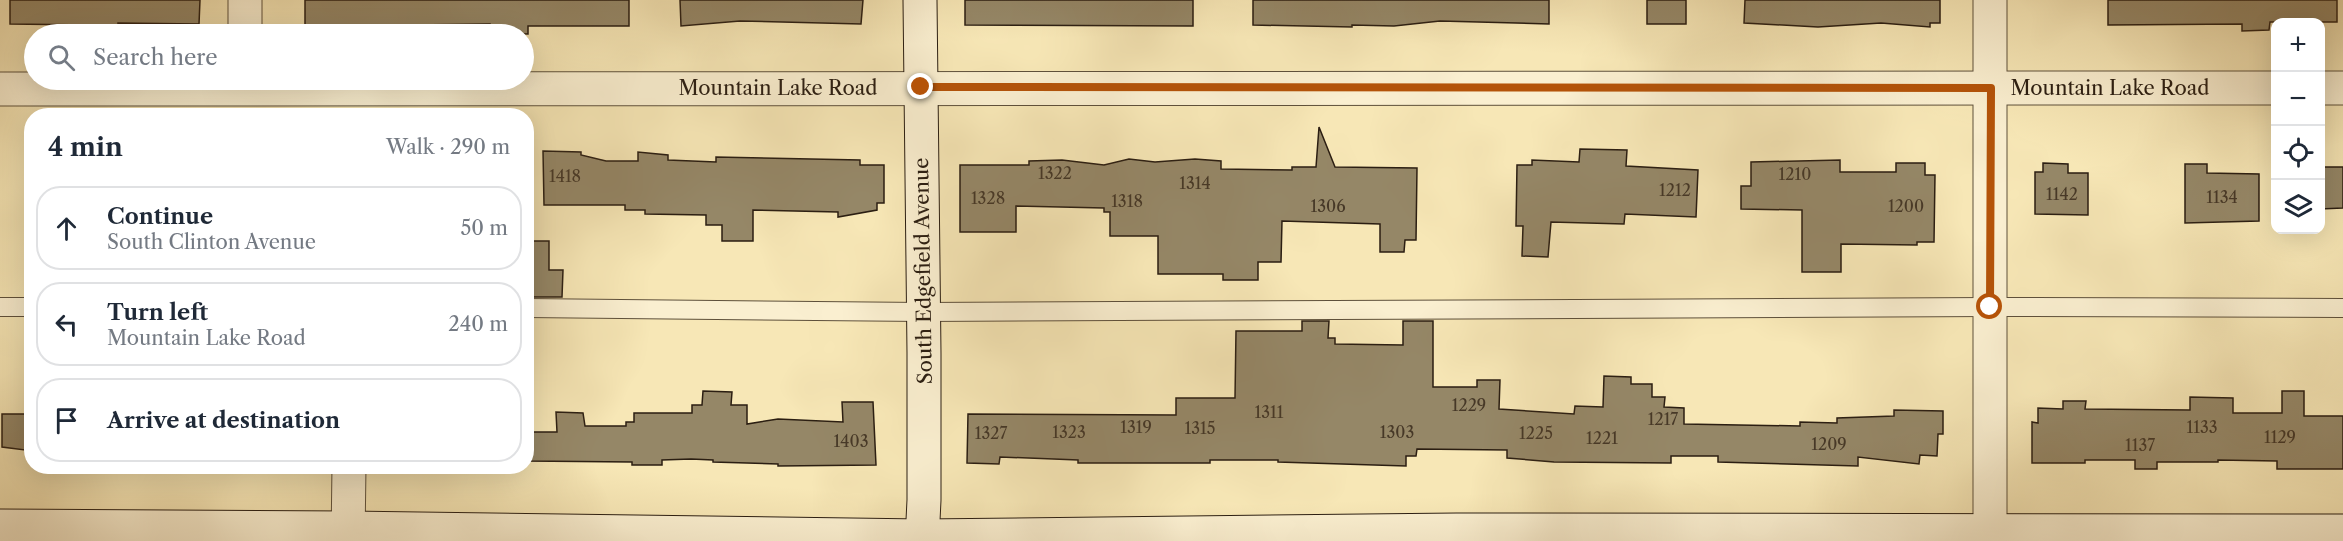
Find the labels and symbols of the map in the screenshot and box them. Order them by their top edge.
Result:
route end [907,73,933,99]
street label: Mountain Lake Road [679,76,877,100]
street label: Mountain Lake Road [2011,76,2209,100]
street label: South Edgefield Avenue [909,157,937,385]
house number: 1322 [1038,163,1072,183]
house number: 1210 [1779,164,1811,184]
house number: 1418 [549,166,581,186]
house number: 1314 [1179,173,1211,193]
house number: 1212 [1659,180,1691,200]
house number: 1142 [2046,184,2078,204]
house number: 1134 [2206,187,2238,207]
house number: 1328 [971,188,1005,208]
house number: 1318 [1111,191,1143,211]
house number: 1306 [1310,196,1346,216]
house number: 1200 [1888,196,1924,216]
route start [1976,293,2002,319]
house number: 1229 [1452,395,1486,415]
house number: 1311 [1255,402,1284,422]
house number: 1217 [1648,409,1678,429]
house number: 1319 [1120,417,1152,437]
house number: 1133 [2186,417,2218,437]
house number: 1315 [1185,418,1215,438]
house number: 1323 [1052,422,1086,442]
house number: 1303 [1380,422,1414,442]
house number: 1327 [975,423,1007,443]
house number: 1225 [1519,423,1553,443]
house number: 1129 [2264,427,2296,447]
house number: 1221 [1586,428,1618,448]
house number: 1403 [834,431,868,451]
house number: 1209 [1811,434,1847,454]
house number: 1137 [2125,435,2155,455]

